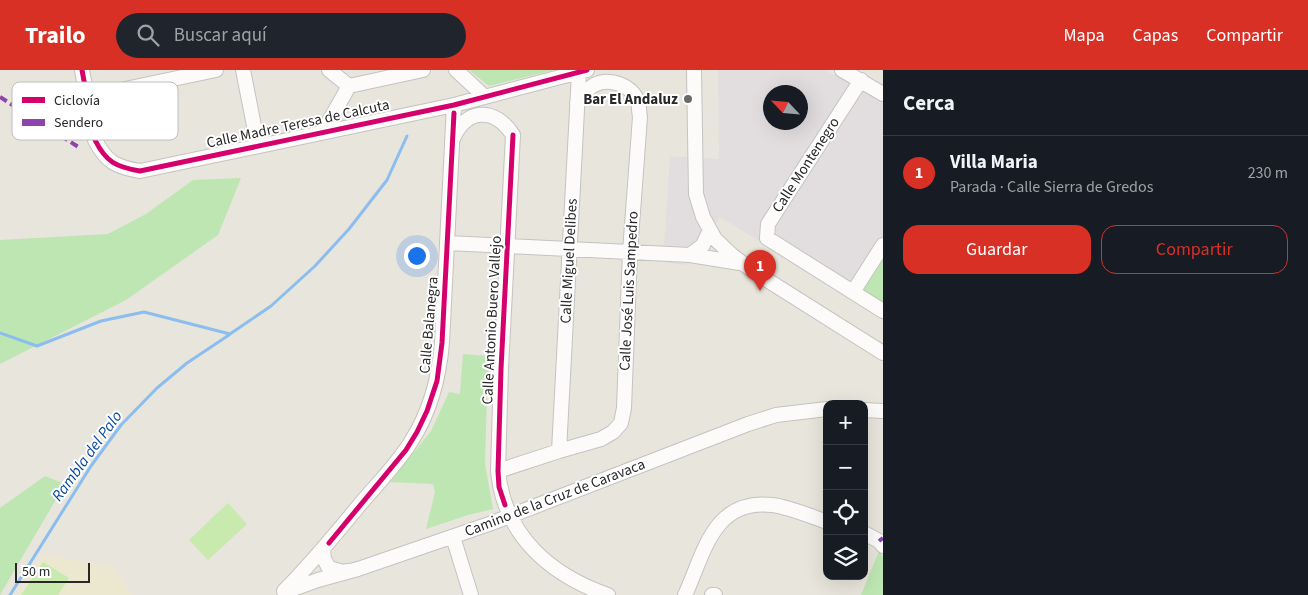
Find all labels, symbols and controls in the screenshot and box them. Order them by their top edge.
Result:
search box [116,13,466,58]
text: Trailo [25,18,86,53]
icon: search [134,21,162,49]
text: Buscar aquí [174,22,267,49]
text: Mapa [1064,23,1105,48]
text: Capas [1133,23,1178,48]
text: Compartir [1206,23,1283,48]
legend [12,82,178,140]
north arrow [763,85,808,130]
text: Cerca [903,88,955,118]
place label: Bar El Andaluz [583,89,678,110]
text: Ciclovía [54,91,100,111]
marker: Bar El Andaluz [682,93,694,105]
street label: Calle Madre Teresa de Calcuta [205,94,391,154]
text: Sendero [54,113,103,133]
street label: Calle Montenegro [767,113,845,217]
text: Villa Maria [950,149,1038,176]
text: 1 [915,162,923,184]
text: 230 m [1248,162,1288,184]
text: Parada · Calle Sierra de Gredos [950,176,1153,198]
street label: Calle Miguel Delibes [555,198,583,324]
street label: Calle José Luis Sampedro [614,211,644,371]
button: Guardar [903,225,1091,274]
button: Compartir [1101,225,1288,274]
street label: Calle Antonio Buero Vallejo [477,235,507,405]
your location [404,243,430,269]
pin: 1 [744,250,776,291]
street label: Calle Balanegra [414,276,444,374]
map controls [823,400,868,580]
button: + [823,400,868,445]
water label: Rambla del Palo [47,406,127,506]
button: − [823,445,868,490]
street label: Camino de la Cruz de Caravaca [462,454,648,542]
button: locate [823,490,868,535]
button: layers [823,535,868,580]
scale bar [15,560,90,583]
text: 50 m [22,562,50,582]

